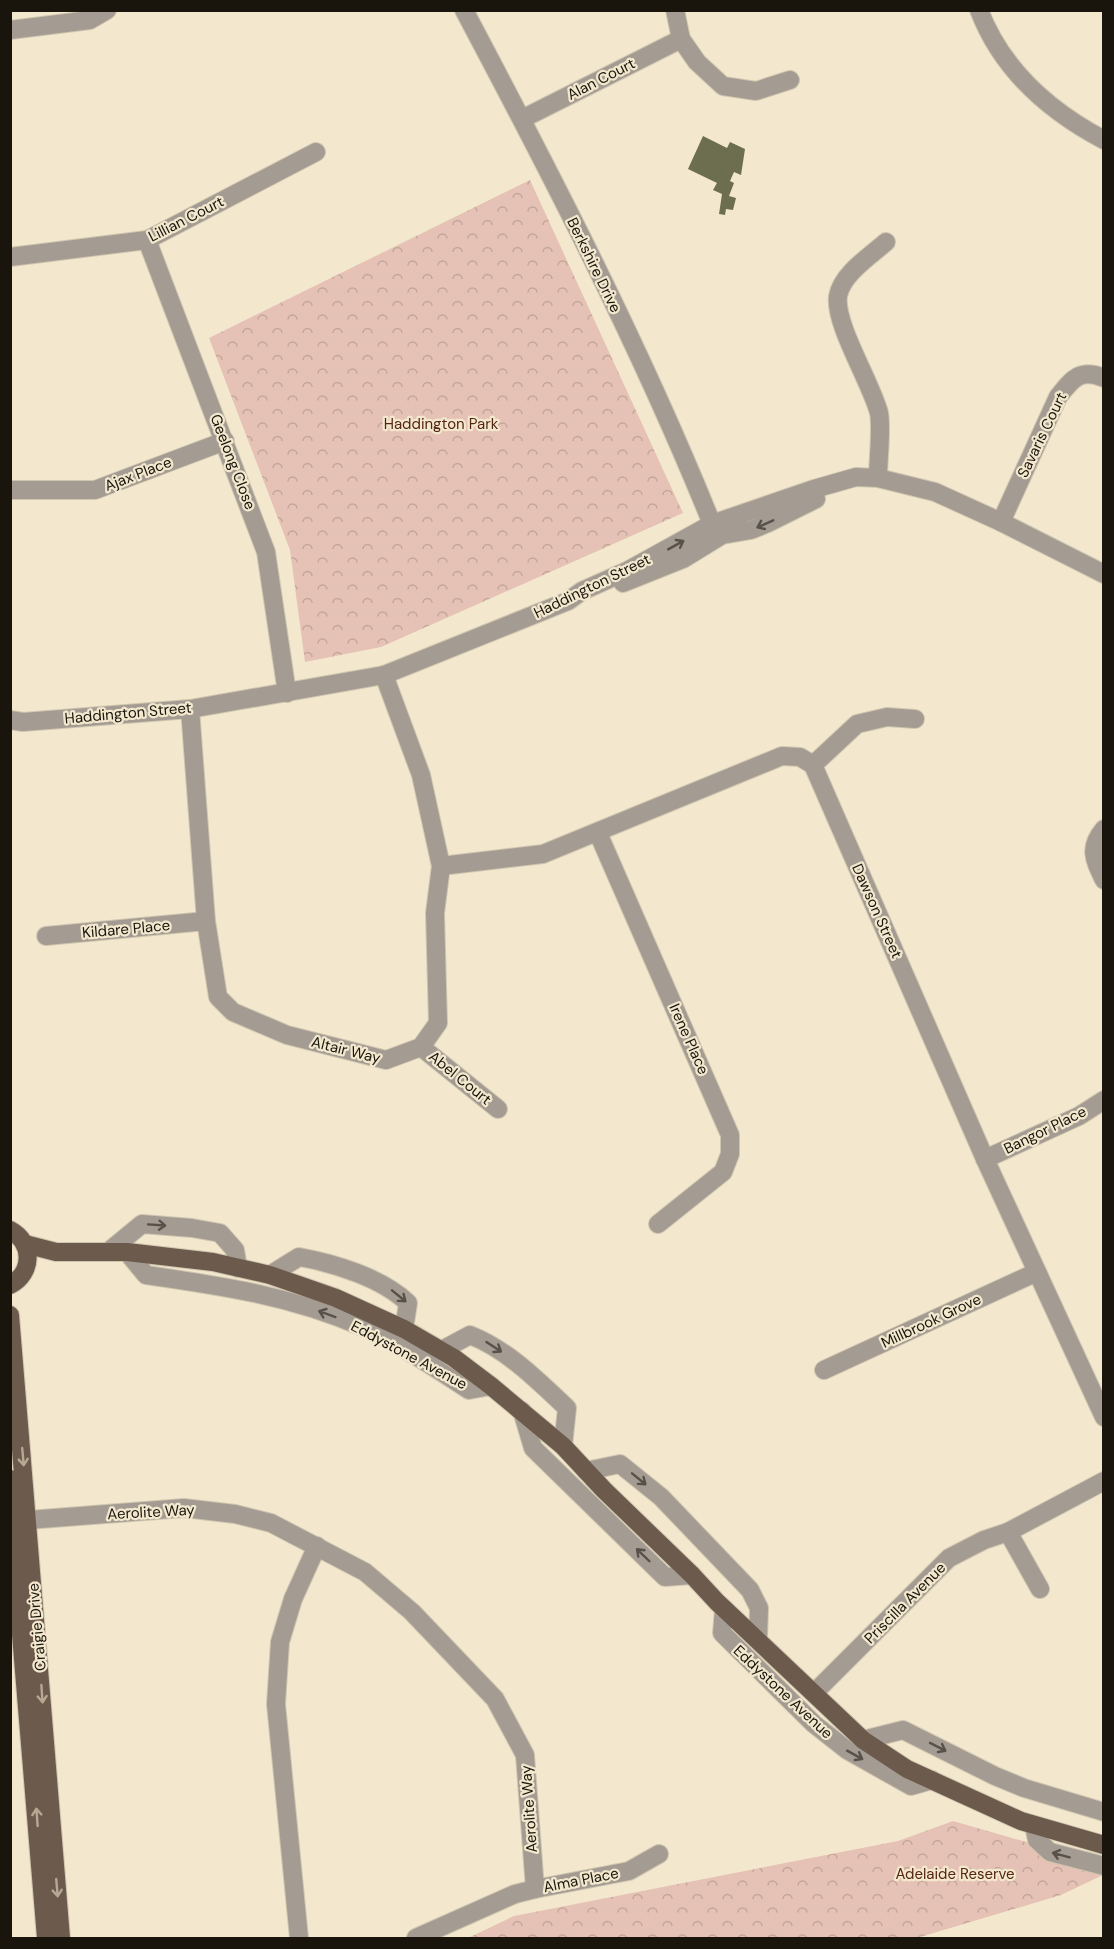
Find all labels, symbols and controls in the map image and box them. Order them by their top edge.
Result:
street label: Alan Court [564,53,638,105]
street label: Lillian Court [145,191,227,247]
street label: Berkshire Drive [562,214,626,316]
street label: Savaris Court [1013,389,1071,481]
street label: Geelong Close [206,411,260,513]
park label: Haddington Park [384,414,499,434]
street label: Ajax Place [102,452,174,496]
one-way arrow [757,519,775,530]
one-way arrow [667,539,684,551]
street label: Haddington Street [530,549,654,623]
street label: Haddington Street [64,697,192,729]
street label: Dawson Street [847,861,907,961]
street label: Kildare Place [81,915,171,943]
street label: Irene Place [664,1000,714,1078]
street label: Altair Way [309,1032,383,1068]
street label: Abel Court [425,1047,495,1109]
street label: Bangor Place [1000,1101,1090,1159]
one-way arrow [146,1220,166,1231]
one-way arrow [390,1289,406,1302]
street label: Millbrook Grove [878,1289,984,1353]
one-way arrow [318,1308,336,1319]
street label: Eddystone Avenue [347,1316,471,1394]
one-way arrow [485,1341,502,1353]
one-way arrow [18,1447,29,1467]
one-way arrow [631,1472,647,1485]
street label: Aerolite Way [107,1500,196,1524]
one-way arrow [635,1548,650,1563]
street label: Priscilla Avenue [860,1558,950,1648]
street label: Craigie Drive [23,1582,51,1672]
street label: Eddystone Avenue [729,1641,837,1743]
one-way arrow [37,1683,48,1703]
one-way arrow [928,1742,946,1753]
one-way arrow [846,1750,864,1761]
street label: Aerolite Way [516,1764,542,1853]
one-way arrow [31,1808,42,1828]
one-way arrow [1052,1849,1071,1860]
street label: Alma Place [542,1863,620,1897]
park label: Adelaide Reserve [895,1864,1015,1884]
one-way arrow [52,1878,63,1897]

